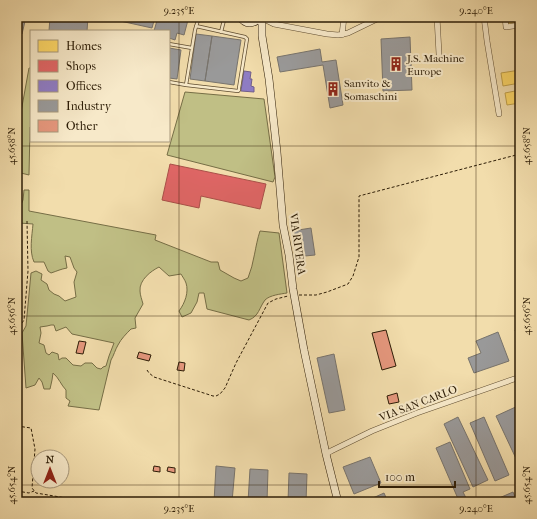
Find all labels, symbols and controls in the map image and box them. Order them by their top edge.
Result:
text: 9.235°E [164,5,194,17]
text: 9.240°E [459,5,493,17]
legend [30,30,170,142]
text: Homes [66,39,102,53]
place label: J.S. Machine Europe [406,52,465,78]
building icon: J.S. Machine Europe [388,56,404,72]
text: Shops [66,59,96,73]
place label: Sanvito & Somaschini [344,77,398,103]
text: Offices [66,79,102,93]
building icon: Sanvito & Somaschini [325,81,341,97]
text: Industry [66,99,112,113]
text: Other [66,119,98,133]
text: 45.658°N [6,127,18,165]
text: 45.658°N [521,127,533,165]
street label: VIA RIVERA [287,211,308,277]
text: 45.656°N [6,296,18,335]
text: 45.656°N [521,296,533,335]
street label: VIA SAN CARLO [376,383,459,425]
north arrow [30,449,70,489]
text: N [46,453,55,466]
scale bar [379,463,455,489]
text: 45.654°N [6,465,18,504]
text: 45.654°N [521,465,533,504]
text: 100 m [385,470,415,484]
text: 9.235°E [164,503,194,515]
text: 9.240°E [459,503,493,515]

